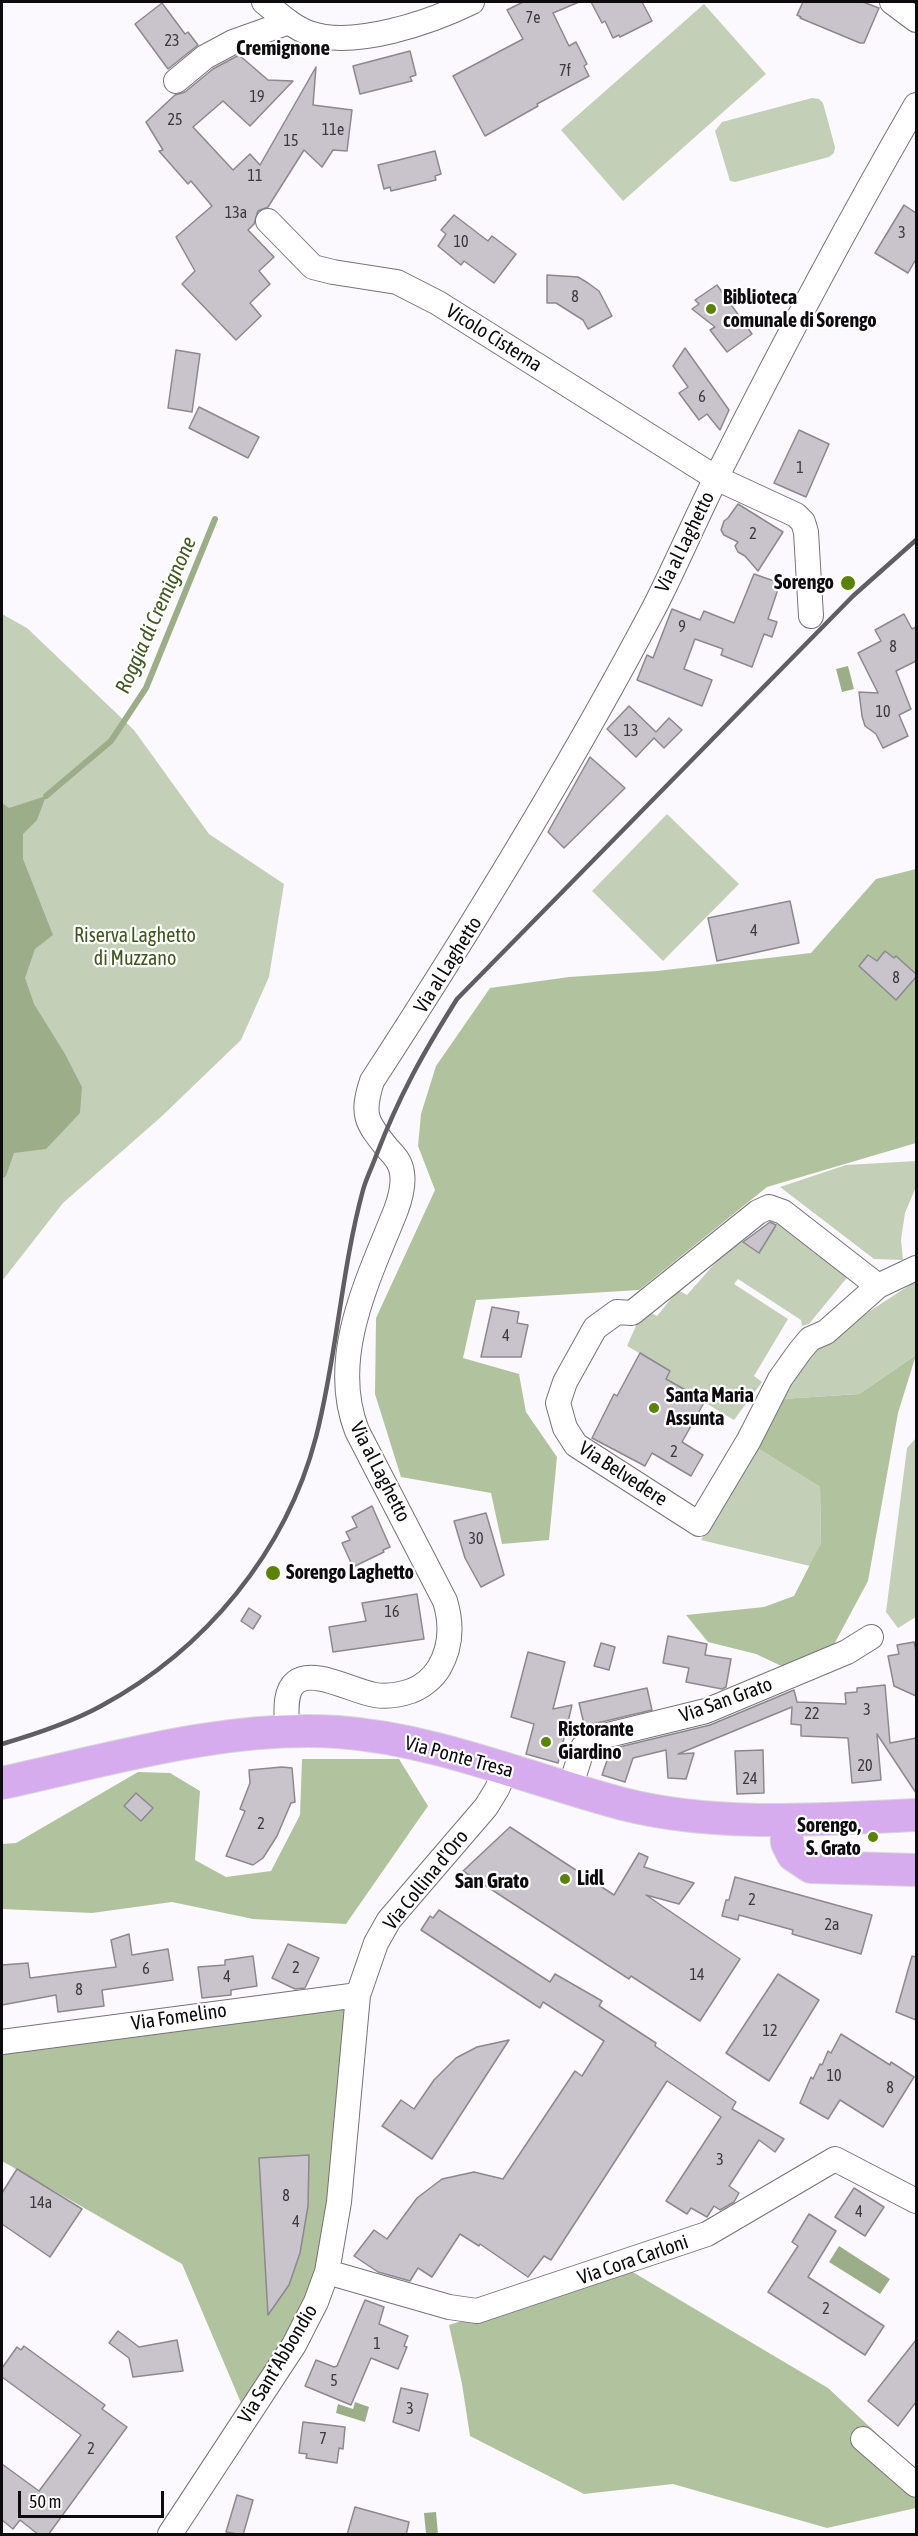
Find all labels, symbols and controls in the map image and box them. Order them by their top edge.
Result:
house number: 7e [526,8,540,28]
house number: 23 [164,31,180,51]
district label: Cremignone [236,35,330,61]
house number: 7f [559,61,571,81]
house number: 19 [249,87,265,107]
house number: 25 [167,110,183,130]
house number: 11e [322,120,344,140]
house number: 15 [283,131,299,151]
house number: 11 [247,166,263,186]
house number: 13a [225,203,247,223]
house number: 3 [898,223,906,243]
house number: 10 [453,232,469,252]
place label: Biblioteca comunale di Sorengo [723,286,877,333]
house number: 8 [571,287,579,307]
street label: Vicolo Cisterna [442,299,546,377]
marker: Biblioteca comunale di Sorengo [704,302,718,316]
house number: 6 [698,387,706,407]
house number: 1 [796,458,804,478]
street label: Via al Laghetto [650,488,720,596]
house number: 2 [749,524,757,544]
water label: Roggia di Cremignone [110,533,202,697]
place label: Sorengo [774,571,834,595]
marker: Sorengo [839,574,857,592]
house number: 9 [678,617,686,637]
house number: 8 [889,637,897,657]
house number: 10 [875,702,891,722]
house number: 13 [623,721,639,741]
street label: Via al Laghetto [409,912,487,1018]
house number: 4 [750,921,758,941]
park label: Riserva Laghetto di Muzzano [74,924,196,971]
house number: 8 [892,968,900,988]
house number: 4 [502,1326,510,1346]
place label: Santa Maria Assunta [666,1384,754,1431]
marker: Santa Maria Assunta [647,1401,661,1415]
street label: Via al Laghetto [345,1418,415,1526]
street label: Via Belvedere [574,1437,672,1511]
house number: 2 [670,1442,678,1462]
house number: 30 [468,1529,484,1549]
place label: Sorengo Laghetto [286,1561,414,1585]
marker: Sorengo Laghetto [264,1564,282,1582]
house number: 16 [384,1602,400,1622]
street label: Via San Grato [676,1672,776,1728]
house number: 3 [863,1700,871,1720]
house number: 22 [804,1704,820,1724]
place label: Ristorante Giardino [558,1718,634,1765]
street label: Via Ponte Tresa [402,1731,516,1783]
marker: Ristorante Giardino [539,1735,553,1749]
house number: 20 [857,1756,873,1776]
house number: 24 [742,1769,758,1789]
house number: 2 [257,1814,265,1834]
place label: Sorengo, S. Grato [797,1814,861,1861]
street label: Via Collina d'Oro [378,1825,474,1935]
marker: Sorengo, S. Grato [866,1830,880,1844]
place label: Lidl [577,1867,604,1891]
district label: San Grato [455,1868,529,1894]
marker: Lidl [558,1872,572,1886]
house number: 2 [748,1890,756,1910]
house number: 2a [825,1915,839,1935]
house number: 2 [292,1958,300,1978]
house number: 6 [142,1959,150,1979]
house number: 14 [689,1965,705,1985]
house number: 4 [223,1967,231,1987]
house number: 8 [75,1980,83,2000]
street label: Via Fomelino [130,1998,228,2036]
house number: 12 [762,2021,778,2041]
house number: 10 [826,2066,842,2086]
house number: 8 [886,2078,894,2098]
house number: 3 [716,2150,724,2170]
house number: 8 [282,2186,290,2206]
house number: 14a [30,2193,52,2213]
house number: 4 [855,2202,863,2222]
house number: 4 [292,2212,300,2232]
street label: Via Cora Carloni [575,2230,691,2290]
house number: 2 [822,2299,830,2319]
street label: Via Sant'Abbondio [233,2300,323,2428]
house number: 1 [373,2334,381,2354]
house number: 5 [330,2371,338,2391]
house number: 3 [406,2399,414,2419]
house number: 7 [319,2429,327,2449]
house number: 2 [87,2439,95,2459]
scale bar [21,2479,166,2517]
text: 50 m [29,2491,61,2512]

